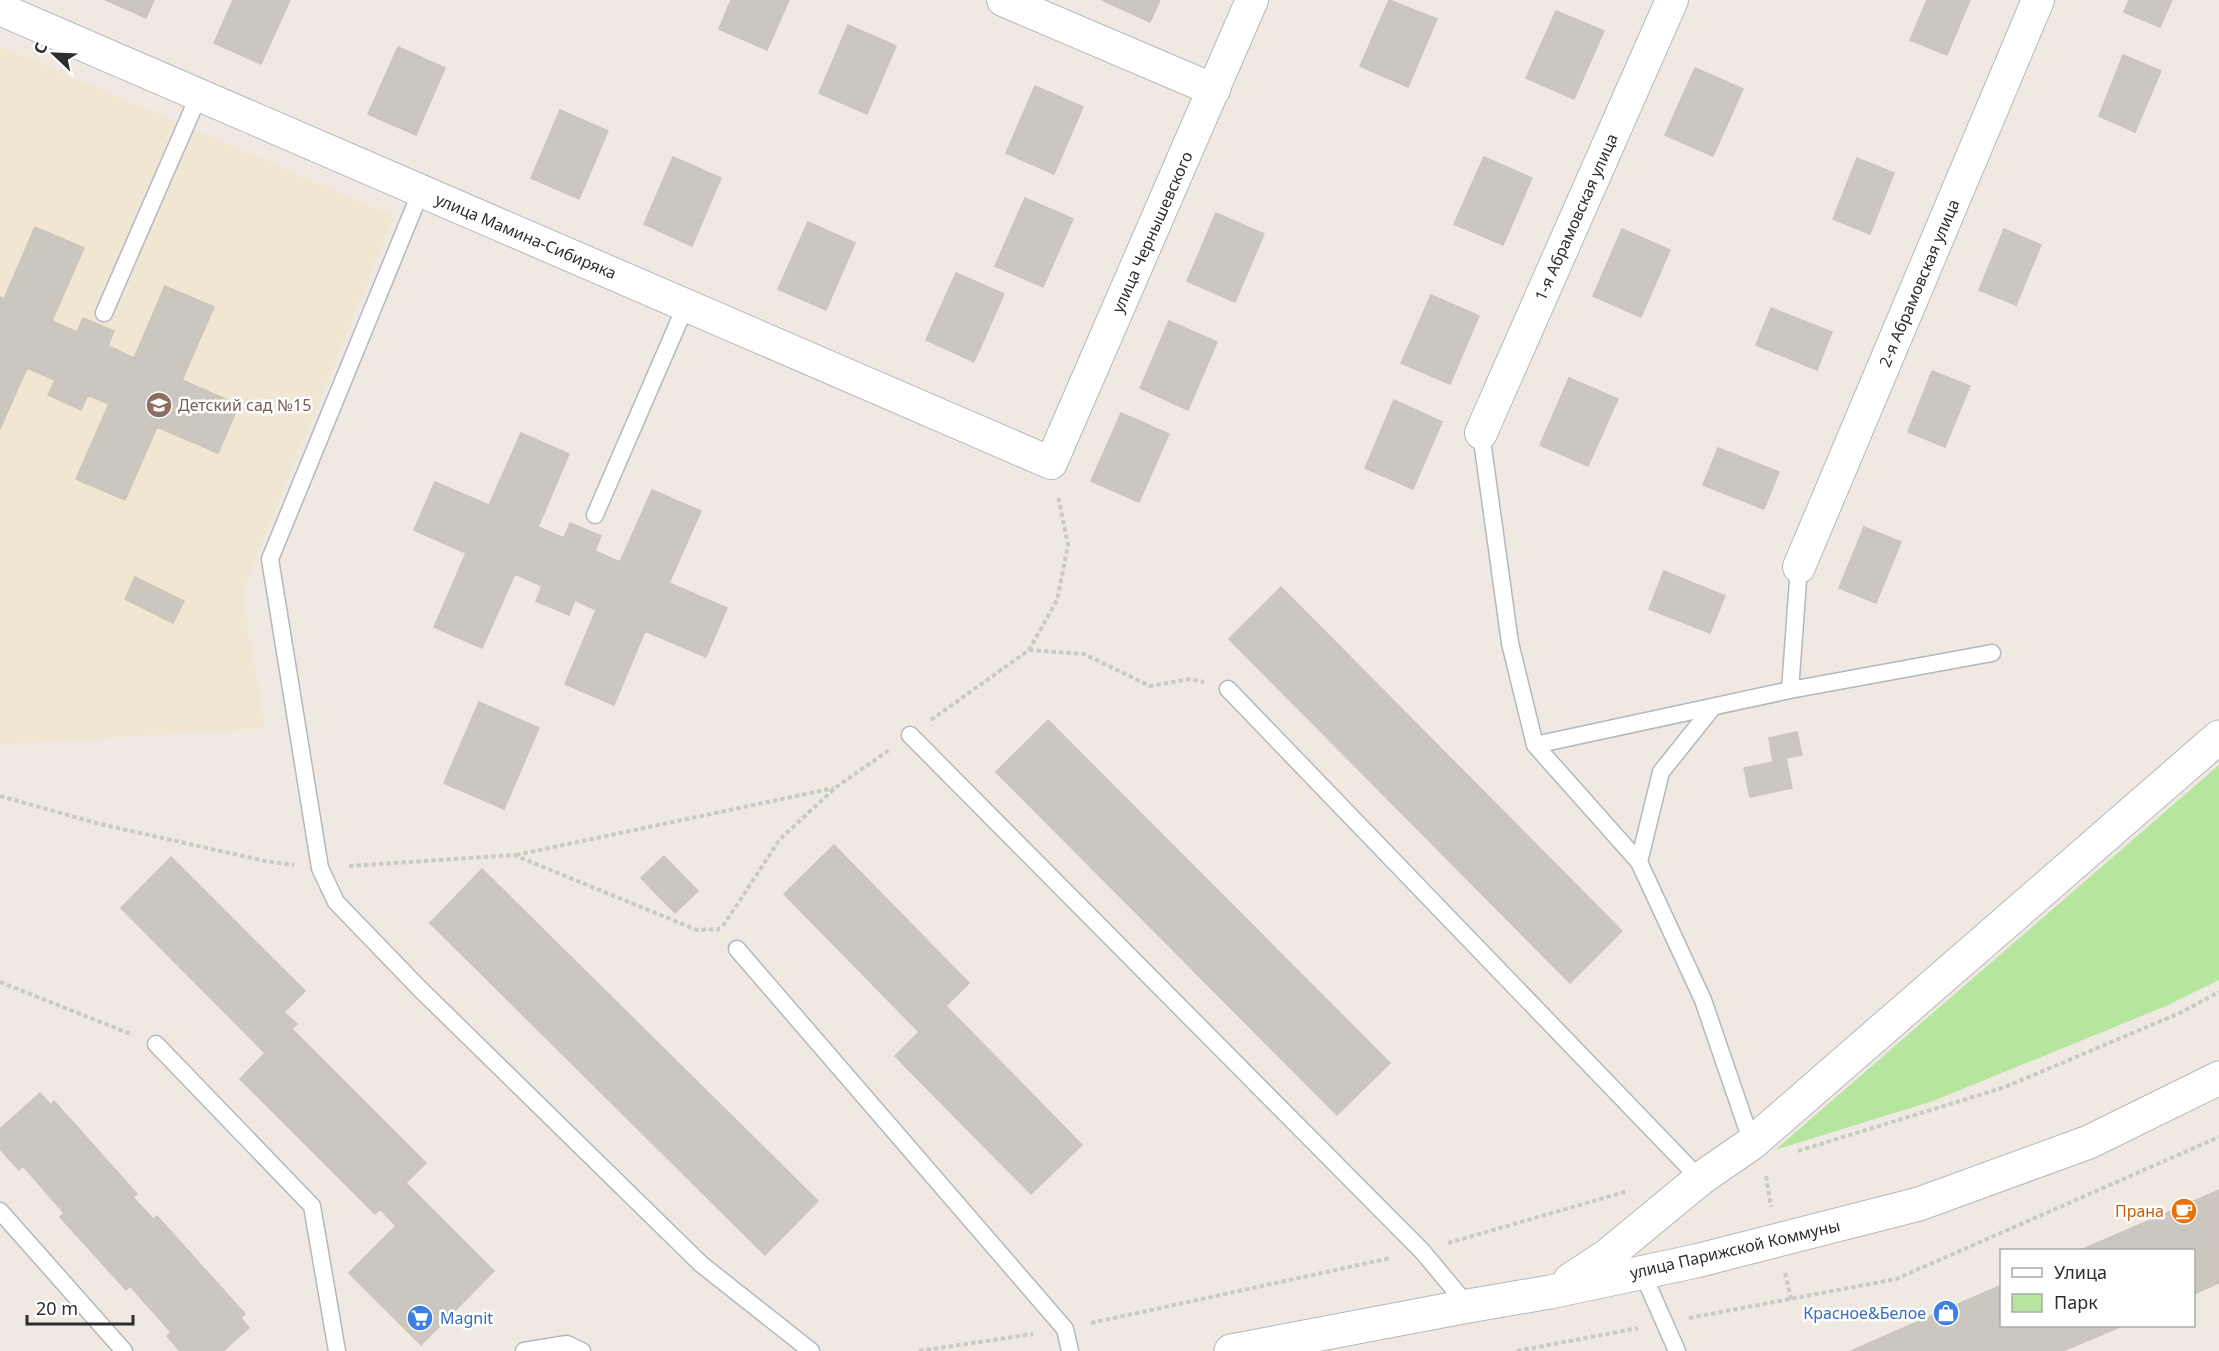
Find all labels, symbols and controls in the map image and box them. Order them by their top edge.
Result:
north arrow [24,24,84,84]
text: С [28,39,52,57]
street label: 1-я Абрамовская улица [1529,130,1623,304]
street label: улица Чернышевского [1106,148,1198,316]
street label: улица Мамина-Сибиряка [432,188,620,284]
street label: 2-я Абрамовская улица [1874,196,1964,370]
school or university icon: Детский сад №15 [144,390,174,420]
place label: Детский сад №15 [178,394,311,416]
cafe icon: Прана [2169,1196,2199,1226]
place label: Прана [2115,1200,2164,1222]
street label: улица Парижской Коммуны [1628,1214,1842,1284]
legend [2000,1249,2195,1327]
text: Улица [2054,1260,2107,1284]
scale bar [27,1288,134,1326]
text: Парк [2054,1290,2098,1314]
text: 20 m [36,1296,78,1320]
shop icon: Красное&Белое [1931,1298,1961,1328]
place label: Красное&Белое [1803,1302,1926,1324]
supermarket icon: Magnit [405,1303,435,1333]
place label: Magnit [440,1307,493,1329]

